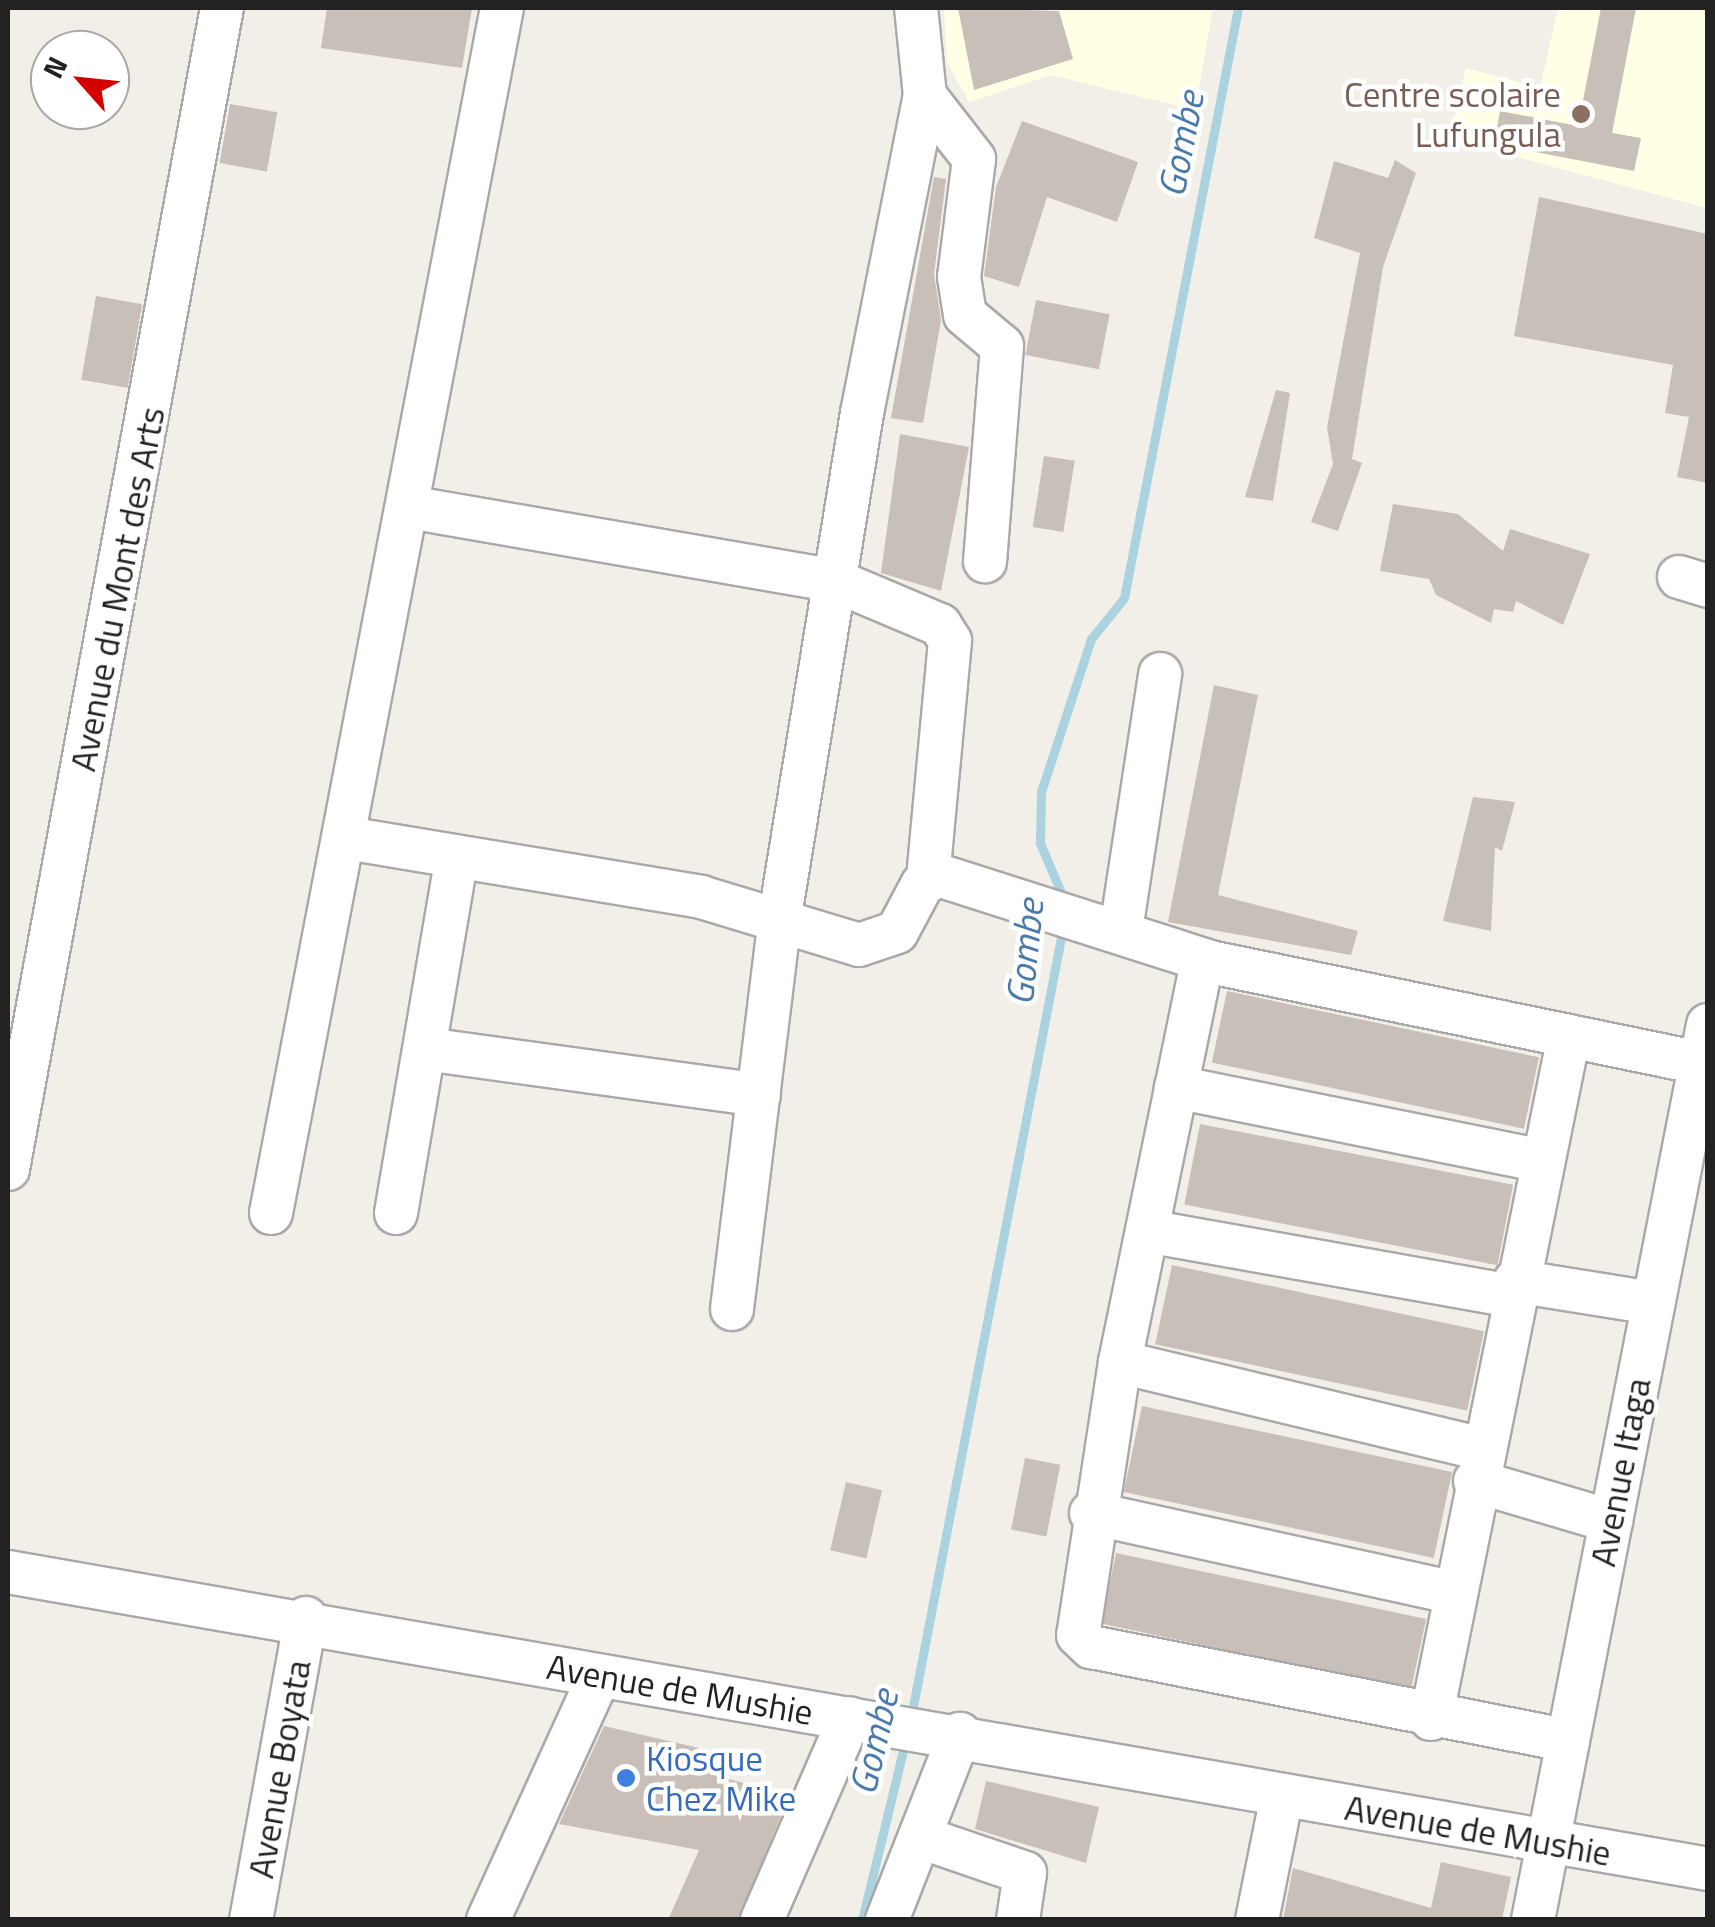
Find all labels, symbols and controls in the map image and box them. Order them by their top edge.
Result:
north arrow [30,30,130,130]
text: N [31,49,78,85]
place label: Centre scolaire Lufungula [1344,73,1561,155]
water label: Gombe [1148,87,1214,201]
marker: Centre scolaire Lufungula [1570,103,1592,125]
street label: Avenue du Mont des Arts [61,403,173,775]
water label: Gombe [997,897,1053,1007]
street label: Avenue Itaga [1581,1374,1659,1570]
street label: Avenue de Mushie [544,1645,816,1733]
street label: Avenue Boyata [239,1657,319,1881]
water label: Gombe [840,1685,908,1799]
place label: Kiosque Chez Mike [646,1737,796,1819]
marker: Kiosque Chez Mike [615,1767,637,1789]
street label: Avenue de Mushie [1342,1786,1614,1874]

